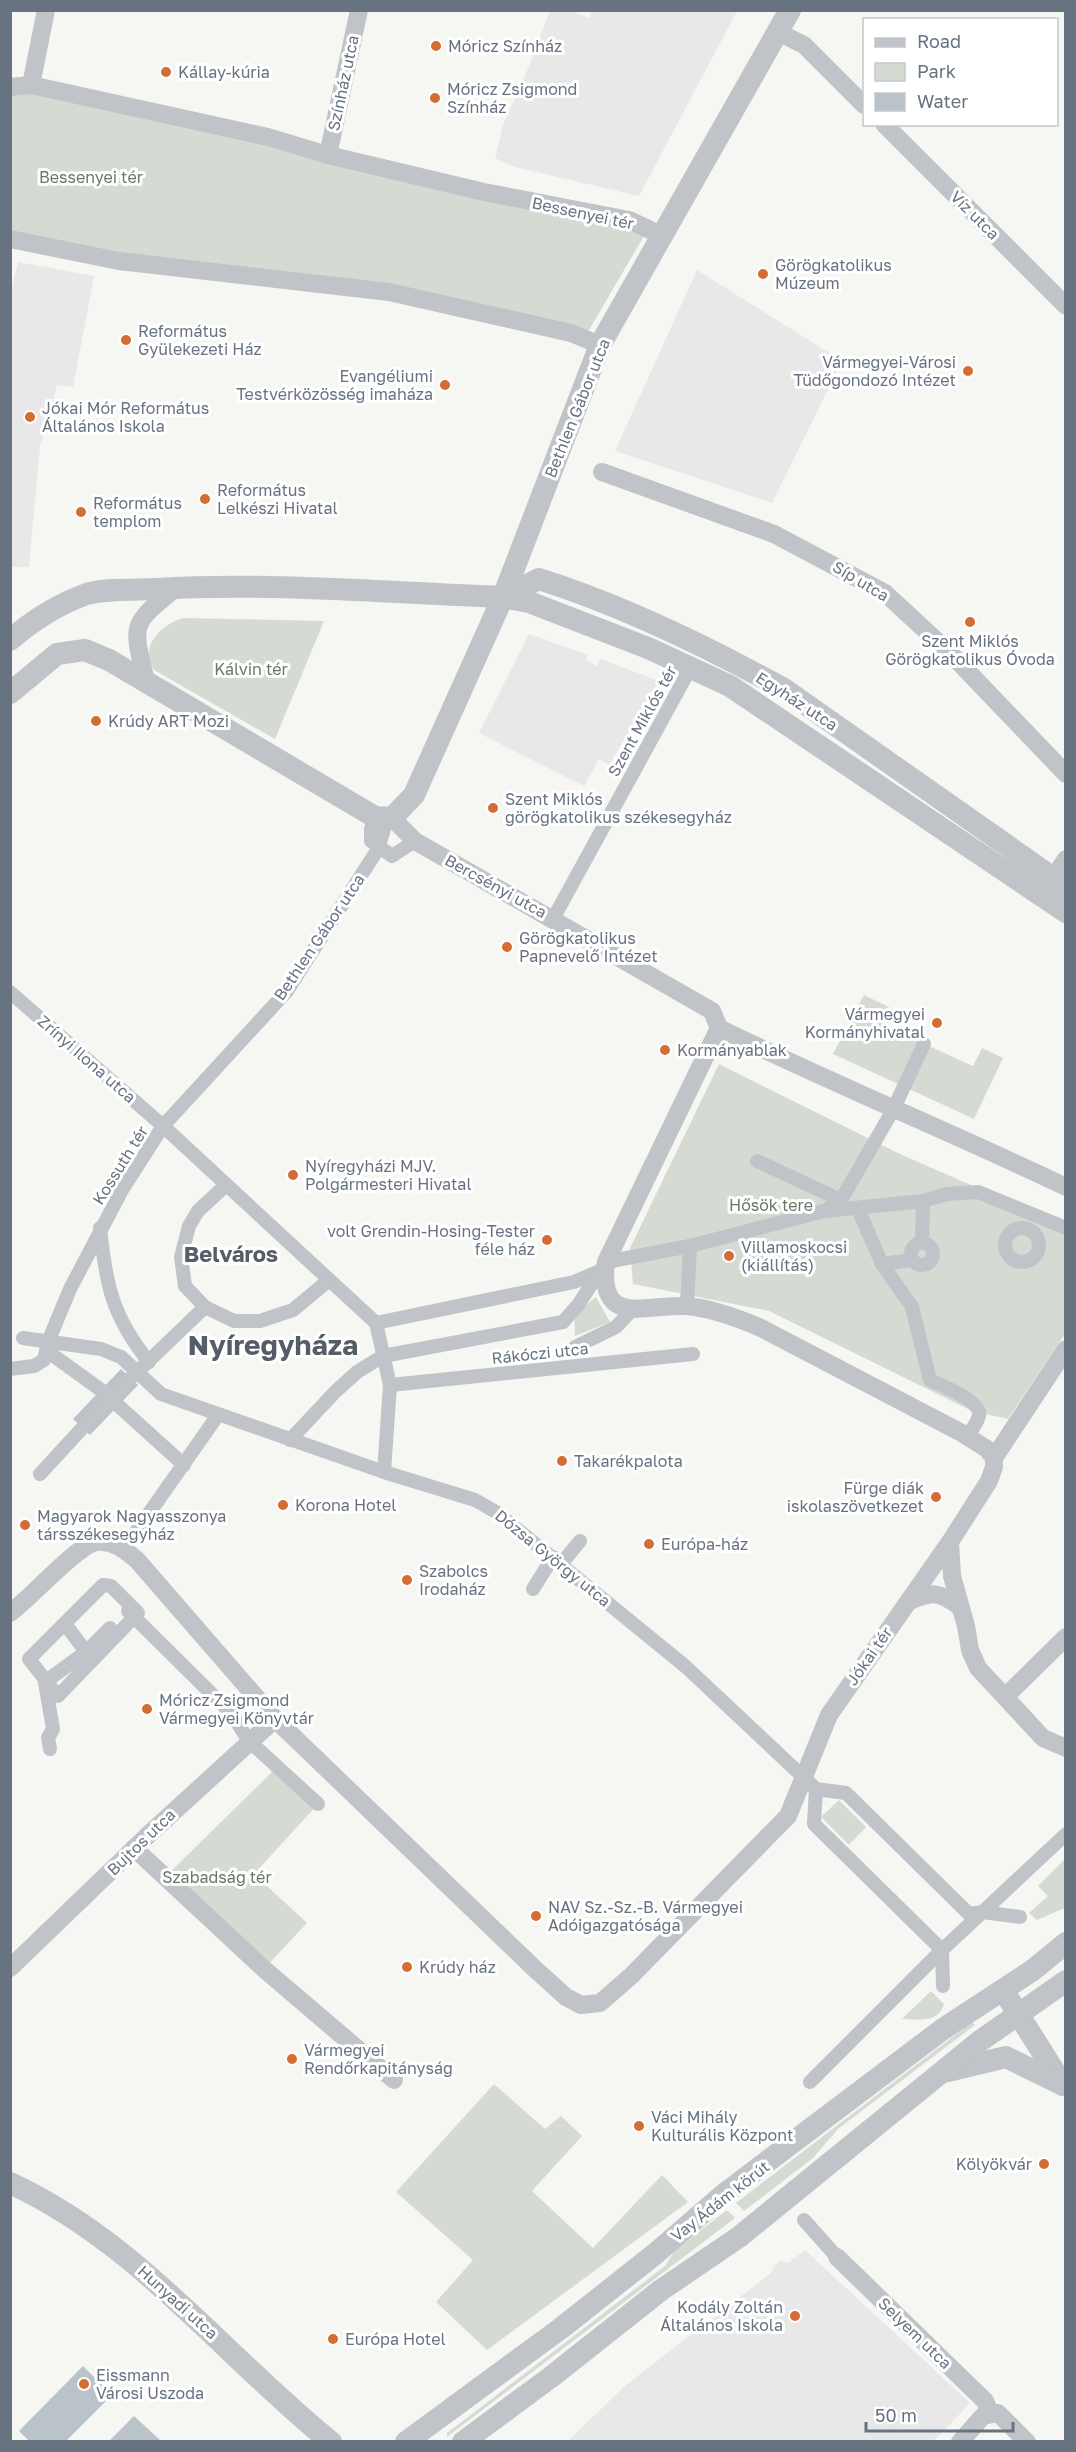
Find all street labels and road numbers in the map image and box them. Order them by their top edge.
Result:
street label: Színház utca [323,33,363,133]
street label: Víz utca [946,186,1004,244]
street label: Bessenyei tér [530,192,636,234]
street label: Bethlen Gábor utca [540,336,614,480]
street label: Síp utca [829,556,893,606]
street label: Szent Miklós tér [603,662,681,780]
street label: Egyház utca [752,667,842,735]
street label: Bercsényi utca [442,850,550,922]
street label: Bethlen Gábor utca [269,870,369,1004]
street label: Zrínyi Ilona utca [34,1011,140,1107]
street label: Kossuth tér [88,1122,152,1208]
street label: Rákóczi utca [491,1338,589,1368]
street label: Dózsa György utca [491,1505,615,1611]
street label: Jókai tér [842,1623,896,1689]
street label: Bujtos utca [103,1805,179,1879]
street label: Vay Ádám körút [667,2156,773,2246]
street label: Hunyadi utca [134,2261,222,2343]
street label: Selyem utca [874,2293,956,2373]

